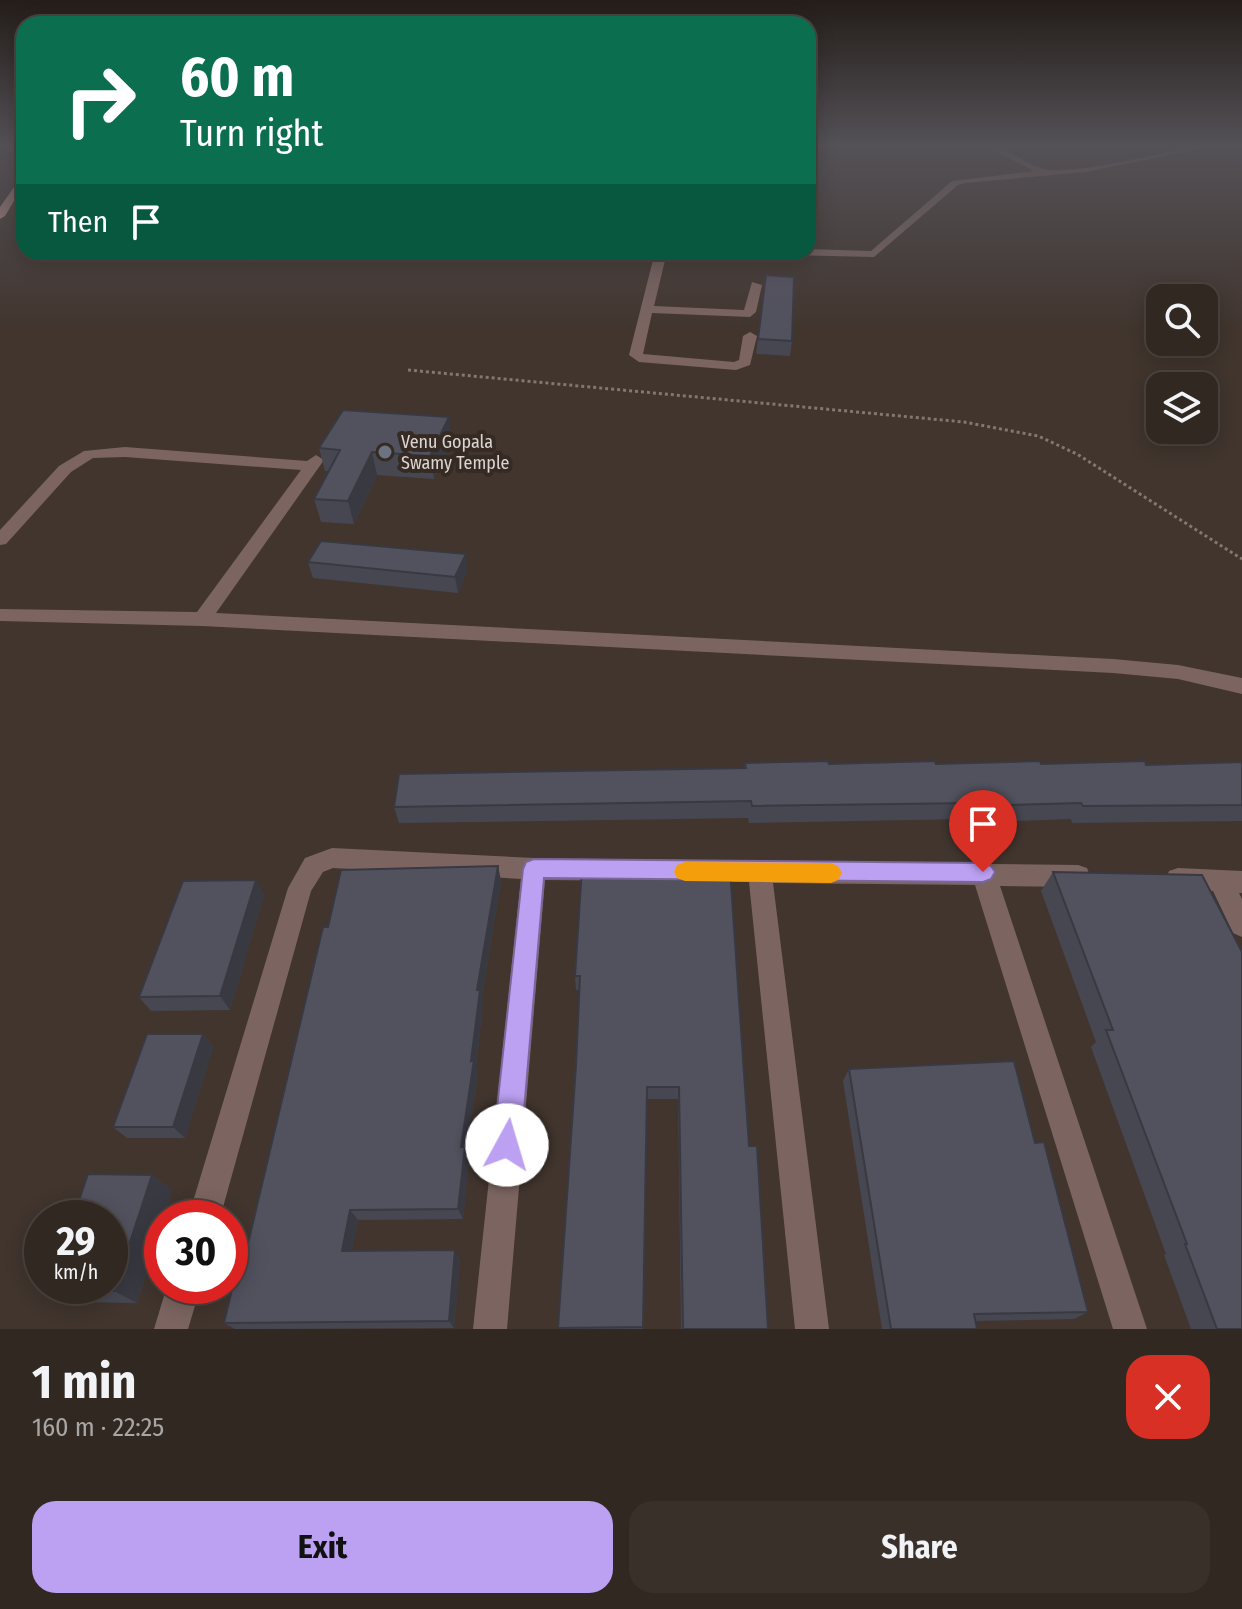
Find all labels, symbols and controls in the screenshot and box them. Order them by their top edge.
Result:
text: 60 m [180,44,294,111]
icon: right [48,48,152,152]
text: Turn right [180,112,323,156]
icon: arrive [124,200,168,244]
text: Then [48,204,108,240]
map controls [1146,284,1218,444]
button: search [1146,284,1218,356]
button: layers [1146,372,1218,444]
place label: Venu Gopala Swamy Temple [401,431,510,474]
marker: Venu Gopala Swamy Temple [376,443,394,461]
pin [949,790,1017,872]
icon: arrive [961,802,1005,846]
position arrow [465,1103,549,1187]
speed limit sign: 30 [144,1200,248,1304]
text: 29 [56,1218,95,1266]
text: km/h [54,1260,98,1284]
text: 1 min [32,1353,137,1411]
button: close [1126,1355,1210,1439]
text: 160 m · 22:25 [32,1412,164,1443]
button: Exit [32,1501,613,1593]
button: Share [629,1501,1210,1593]

